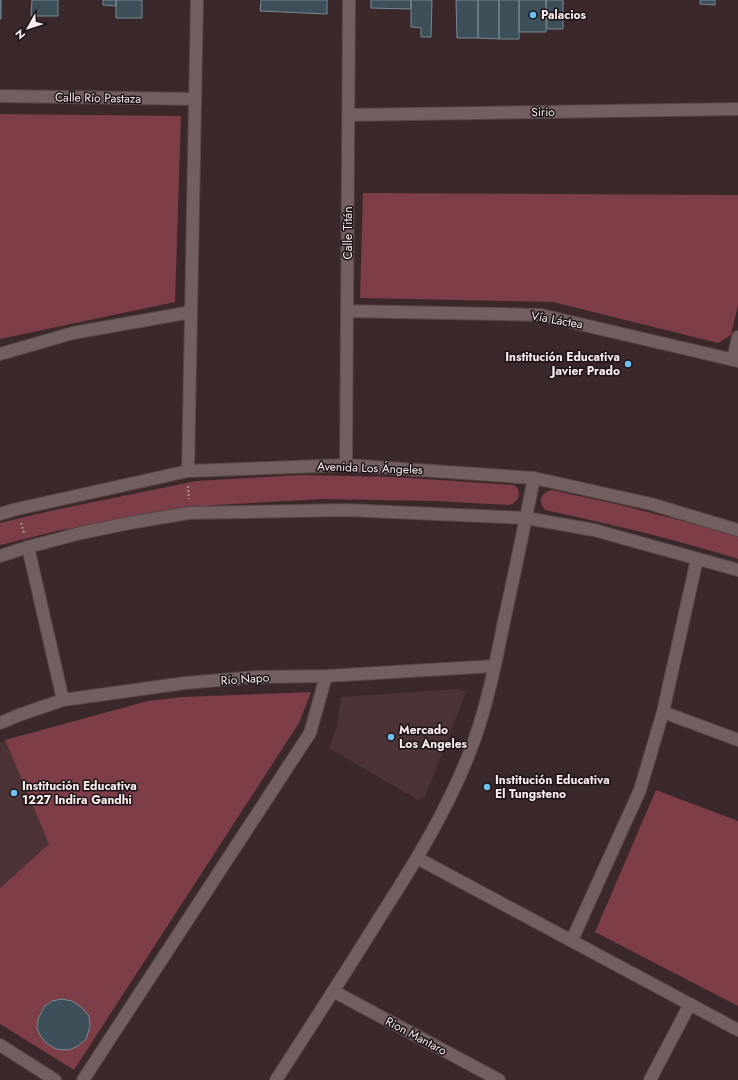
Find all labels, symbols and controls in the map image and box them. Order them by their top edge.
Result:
place label: Palacios [541,6,587,24]
north arrow [8,8,48,48]
marker: Palacios [528,10,538,20]
text: N [11,26,29,43]
street label: Calle Río Pastaza [55,88,141,108]
street label: Sirio [531,103,555,121]
street label: Calle Titán [339,207,357,260]
street label: Vía Láctea [530,307,584,333]
place label: Institución Educativa Javier Prado [505,348,620,380]
marker: Institución Educativa Javier Prado [623,359,633,369]
street label: Avenida Los Ángeles [317,457,423,479]
street label: Río Napo [220,668,270,690]
place label: Mercado Los Angeles [399,721,468,753]
marker: Mercado Los Angeles [386,732,396,742]
place label: Institución Educativa El Tungsteno [495,771,610,803]
place label: Institución Educativa 1227 Indira Gandhi [22,777,137,809]
marker: Institución Educativa El Tungsteno [482,782,492,792]
marker: Institución Educativa 1227 Indira Gandhi [9,788,19,798]
street label: Rion Mantaro [382,1012,450,1060]

